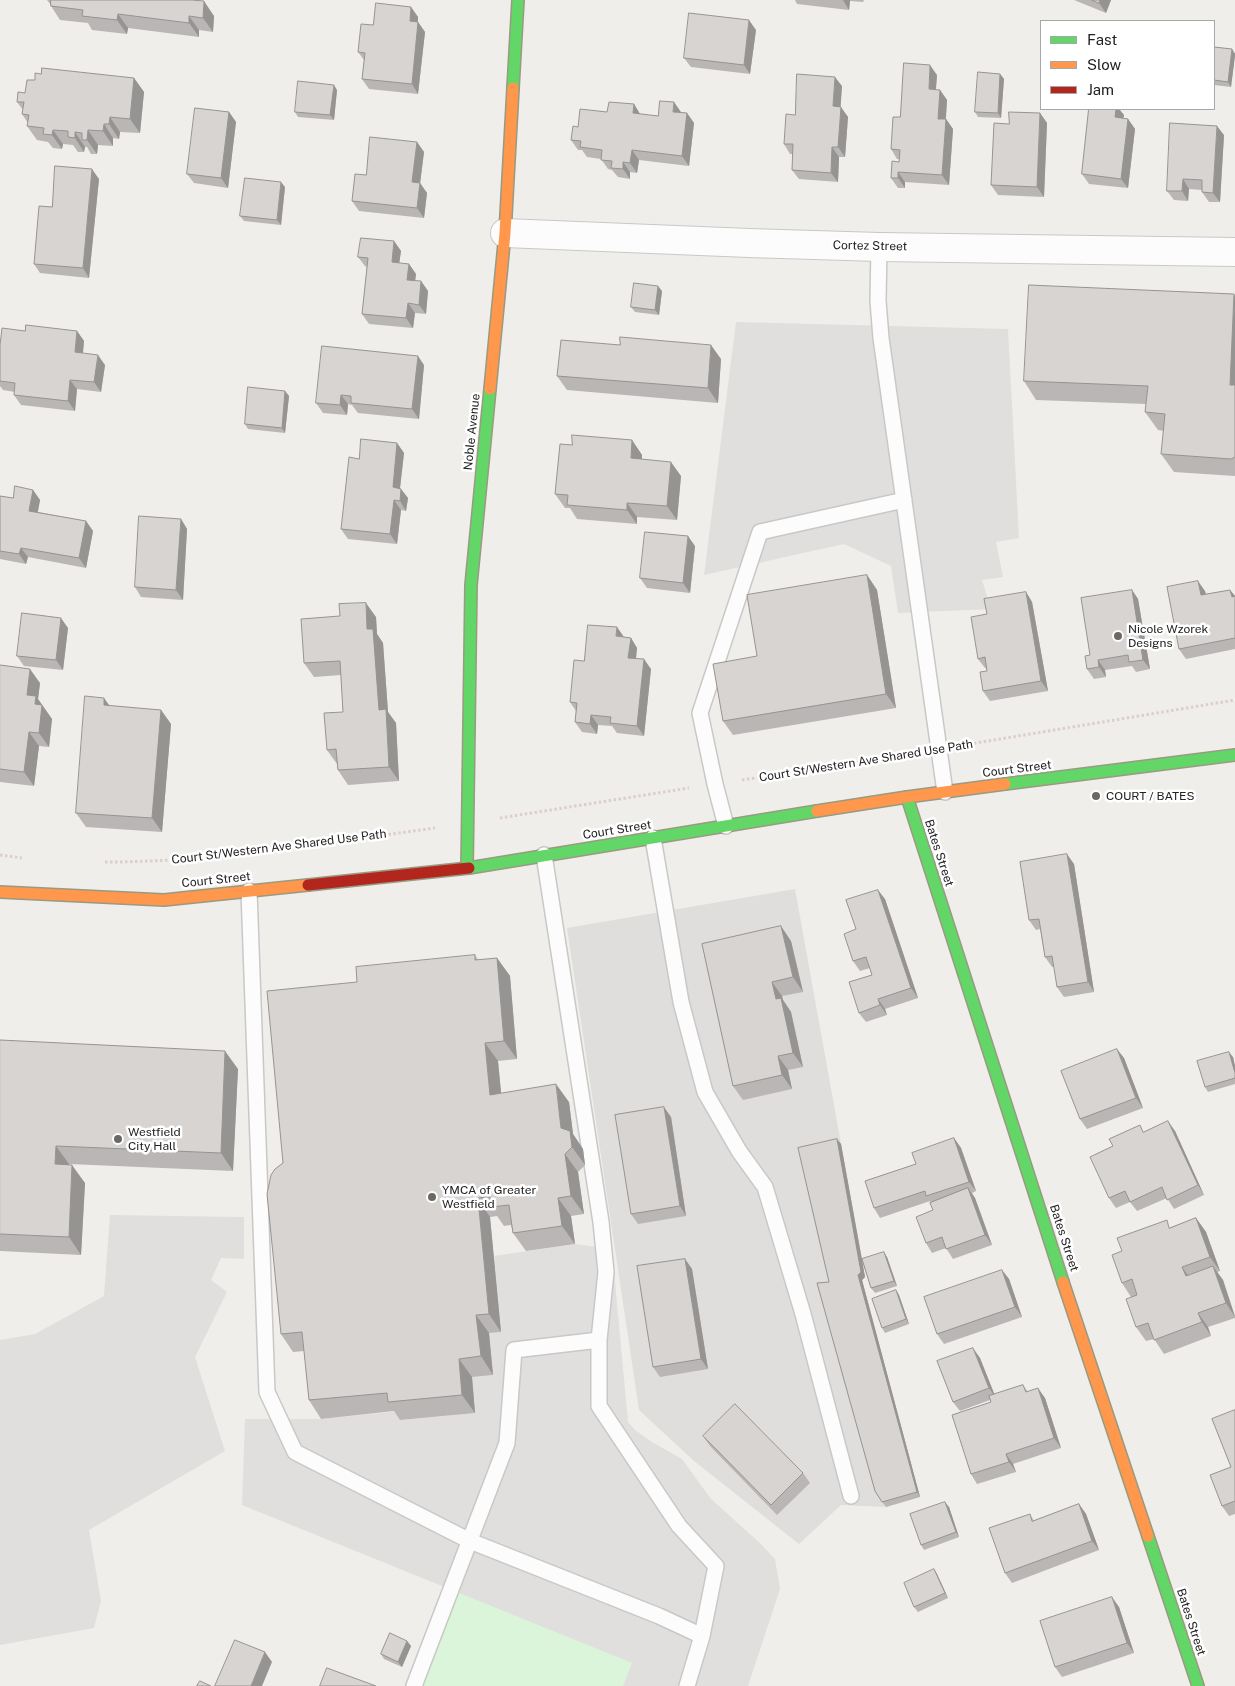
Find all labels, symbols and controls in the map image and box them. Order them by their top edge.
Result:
legend [1040,20,1215,110]
text: Fast [1087,31,1117,48]
text: Slow [1087,56,1121,73]
text: Jam [1087,81,1114,98]
street label: Cortez Street [833,238,907,254]
street label: Noble Avenue [461,393,483,471]
place label: Nicole Wzorek Designs [1128,622,1208,650]
marker: Nicole Wzorek Designs [1112,630,1124,642]
street label: Court St/Western Ave Shared Use Path [758,737,974,785]
street label: Court Street [982,758,1052,780]
place label: COURT / BATES [1106,789,1195,803]
marker: COURT / BATES [1090,790,1102,802]
street label: Court Street [582,817,652,843]
street label: Bates Street [921,818,957,888]
street label: Court St/Western Ave Shared Use Path [171,827,387,867]
street label: Court Street [181,869,251,891]
place label: Westfield City Hall [128,1125,181,1153]
marker: Westfield City Hall [112,1133,124,1145]
place label: YMCA of Greater Westfield [442,1183,536,1211]
marker: YMCA of Greater Westfield [426,1191,438,1203]
street label: Bates Street [1046,1203,1082,1273]
street label: Bates Street [1173,1587,1209,1657]

